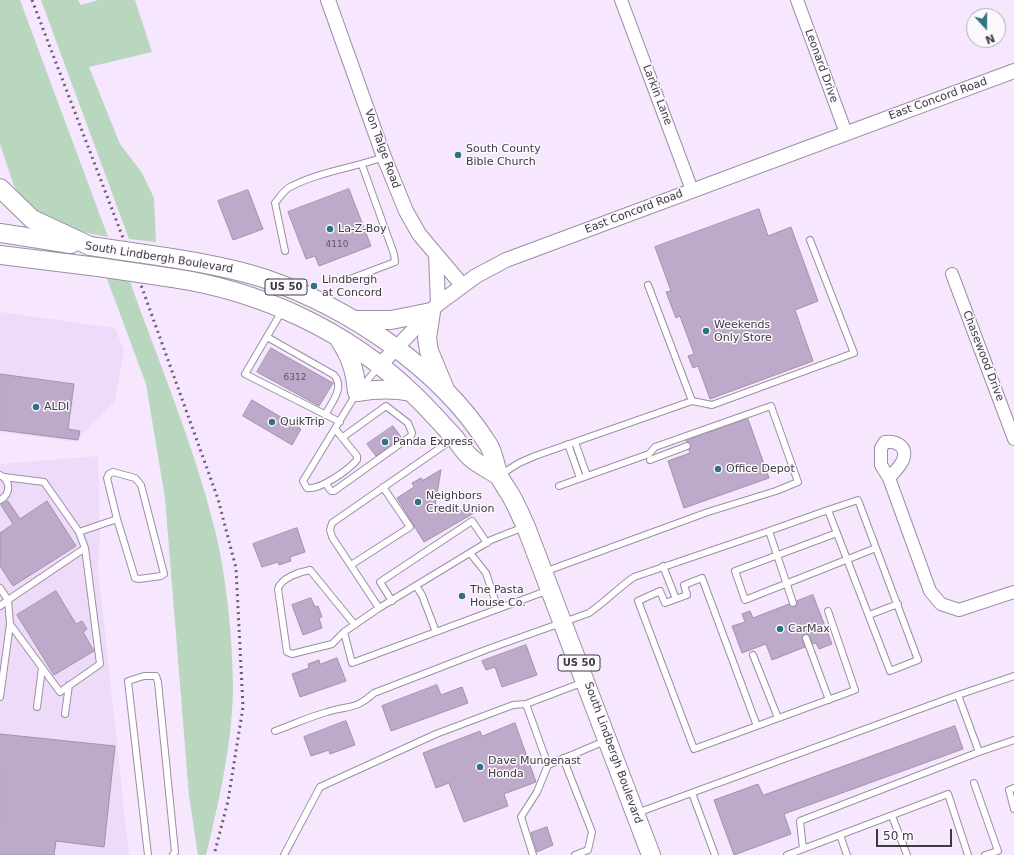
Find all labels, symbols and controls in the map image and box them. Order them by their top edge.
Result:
north arrow [966,8,1006,48]
street label: Leonard Drive [802,27,840,105]
text: N [983,31,997,46]
street label: Larkin Lane [639,63,675,127]
street label: East Concord Road [887,75,989,123]
street label: Von Talge Road [362,108,402,190]
place label: South County Bible Church [466,142,541,168]
marker: South County Bible Church [453,150,463,160]
street label: East Concord Road [583,187,685,237]
place label: La-Z-Boy [338,222,387,236]
marker: La-Z-Boy [325,224,335,234]
street label: South Lindbergh Boulevard [84,240,234,276]
house number: 4110 [326,240,348,250]
place label: Lindbergh at Concord [322,273,382,299]
road number: US 50 [265,279,307,295]
marker: Lindbergh at Concord [309,281,319,291]
street label: Chasewood Drive [960,309,1006,403]
place label: Weekends Only Store [714,318,772,344]
marker: Weekends Only Store [701,326,711,336]
house number: 6312 [284,373,306,383]
place label: ALDI [44,400,69,414]
marker: ALDI [31,402,41,412]
place label: QuikTrip [280,415,325,429]
marker: QuikTrip [267,417,277,427]
place label: Panda Express [393,435,473,449]
marker: Panda Express [380,437,390,447]
place label: Office Depot [726,462,795,476]
marker: Office Depot [713,464,723,474]
place label: Neighbors Credit Union [426,489,494,515]
marker: Neighbors Credit Union [413,497,423,507]
place label: The Pasta House Co. [470,583,526,609]
marker: The Pasta House Co. [457,591,467,601]
place label: CarMax [788,622,830,636]
marker: CarMax [775,624,785,634]
road number: US 50 [558,655,600,671]
street label: South Lindbergh Boulevard [581,680,645,826]
place label: Dave Mungenast Honda [488,754,581,780]
marker: Dave Mungenast Honda [475,762,485,772]
scale bar [878,821,954,847]
text: 50 m [883,829,914,843]

